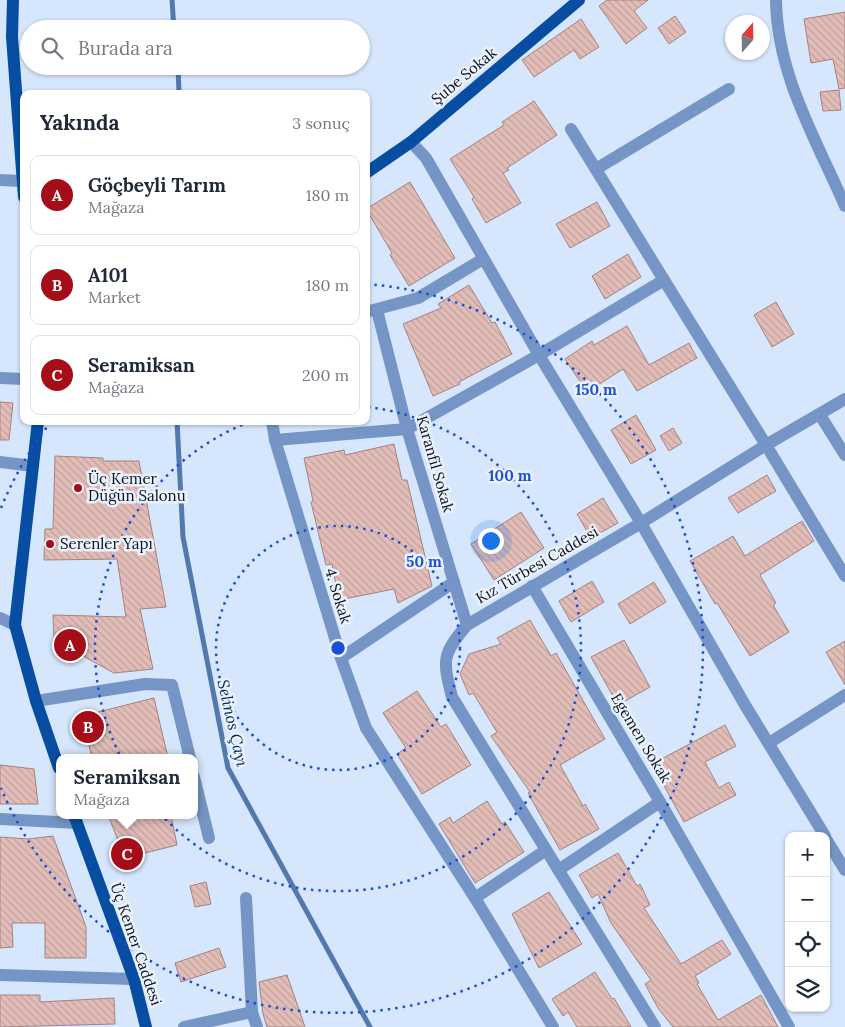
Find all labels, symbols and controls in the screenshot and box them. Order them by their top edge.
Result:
north arrow [725,15,770,60]
search box [20,20,370,75]
icon: search [38,34,66,62]
text: Burada ara [78,36,173,60]
street label: Şube Sokak [427,43,500,108]
text: Yakında [40,109,120,136]
text: 3 sonuç [292,113,350,133]
text: Göçbeyli Tarım [88,173,226,197]
text: A [52,185,62,205]
text: 180 m [306,185,349,205]
text: Mağaza [88,197,144,217]
text: A101 [88,263,128,287]
text: B [52,275,62,295]
text: 180 m [306,275,349,295]
text: Market [88,287,141,307]
text: Seramiksan [88,353,195,377]
text: C [51,365,63,385]
text: 200 m [302,365,349,385]
text: Mağaza [88,377,144,397]
text: 150 m [575,380,617,399]
street label: Karanfil Sokak [413,413,458,514]
text: 100 m [489,466,532,485]
place label: Üç Kemer Düğün Salonu [88,469,186,505]
marker: Üç Kemer Düğün Salonu [72,482,84,494]
street label: Kız Türbesi Caddesi [472,522,601,607]
your location [478,528,504,554]
place label: Serenler Yapı [60,534,153,553]
marker: Serenler Yapı [44,538,56,550]
text: 50 m [406,552,442,571]
street label: 4. Sokak [321,566,356,626]
pin: A [54,626,86,664]
centre of rings [329,639,347,657]
water label: Selinos Çayı [213,677,253,769]
street label: Egemen Sokak [607,689,676,786]
pin: B [72,708,104,746]
popup [56,754,198,819]
text: Seramiksan [74,765,180,789]
text: Mağaza [74,789,130,809]
map controls [785,832,830,1012]
button: + [785,832,830,877]
pin: C [111,835,143,873]
button: − [785,877,830,922]
street label: Üç Kemer Caddesi [107,880,166,1008]
button: locate [785,922,830,967]
button: layers [785,967,830,1012]

